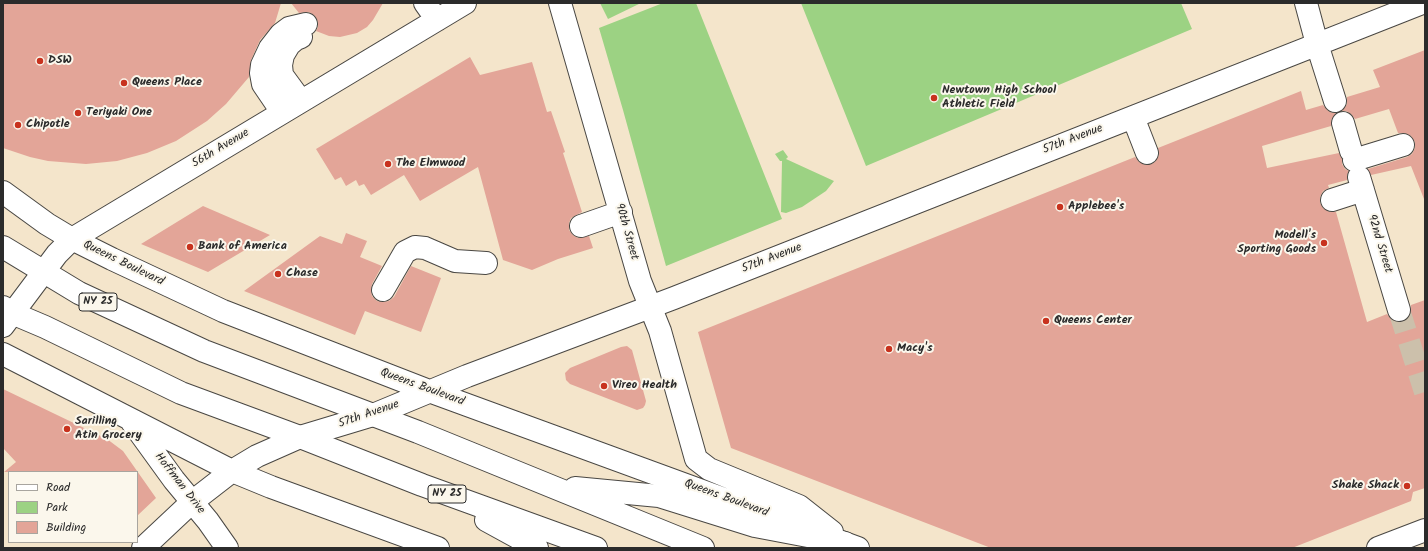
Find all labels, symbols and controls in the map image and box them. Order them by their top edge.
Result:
place label: DSW [48,54,72,68]
marker: DSW [35,56,45,66]
place label: Queens Place [132,76,202,90]
marker: Queens Place [119,78,129,88]
place label: Newtown High School Athletic Field [942,84,1056,112]
marker: Newtown High School Athletic Field [929,93,939,103]
place label: Teriyaki One [86,106,152,120]
marker: Teriyaki One [73,108,83,118]
place label: Chipotle [26,118,70,132]
marker: Chipotle [13,120,23,130]
street label: 57th Avenue [1041,122,1105,158]
street label: 56th Avenue [190,126,252,172]
place label: The Elmwood [396,157,465,171]
marker: The Elmwood [383,159,393,169]
place label: Applebee's [1068,200,1124,214]
street label: 90th Street [611,202,641,262]
marker: Applebee's [1055,202,1065,212]
street label: 92nd Street [1363,213,1395,275]
place label: Modell's Sporting Goods [1237,229,1316,257]
street label: Queens Boulevard [80,238,166,290]
marker: Modell's Sporting Goods [1319,238,1329,248]
place label: Bank of America [198,240,287,254]
street label: 57th Avenue [740,241,804,277]
marker: Bank of America [185,242,195,252]
place label: Chase [286,267,318,281]
marker: Chase [273,269,283,279]
road number: NY 25 [79,293,117,311]
place label: Queens Center [1054,314,1132,328]
marker: Queens Center [1041,316,1051,326]
place label: Macy's [897,342,933,356]
marker: Macy's [884,344,894,354]
street label: Queens Boulevard [378,366,466,410]
place label: Vireo Health [612,379,677,393]
marker: Vireo Health [599,381,609,391]
street label: 57th Avenue [337,398,401,432]
place label: Sarilling Atin Grocery [75,415,142,443]
marker: Sarilling Atin Grocery [62,424,72,434]
street label: Hoffman Drive [151,450,207,518]
legend [8,471,138,543]
street label: Queens Boulevard [682,477,770,521]
text: Road [46,478,70,497]
place label: Shake Shack [1332,479,1399,493]
marker: Shake Shack [1402,481,1412,491]
road number: NY 25 [428,485,466,503]
text: Park [46,498,68,517]
text: Building [46,518,86,537]

